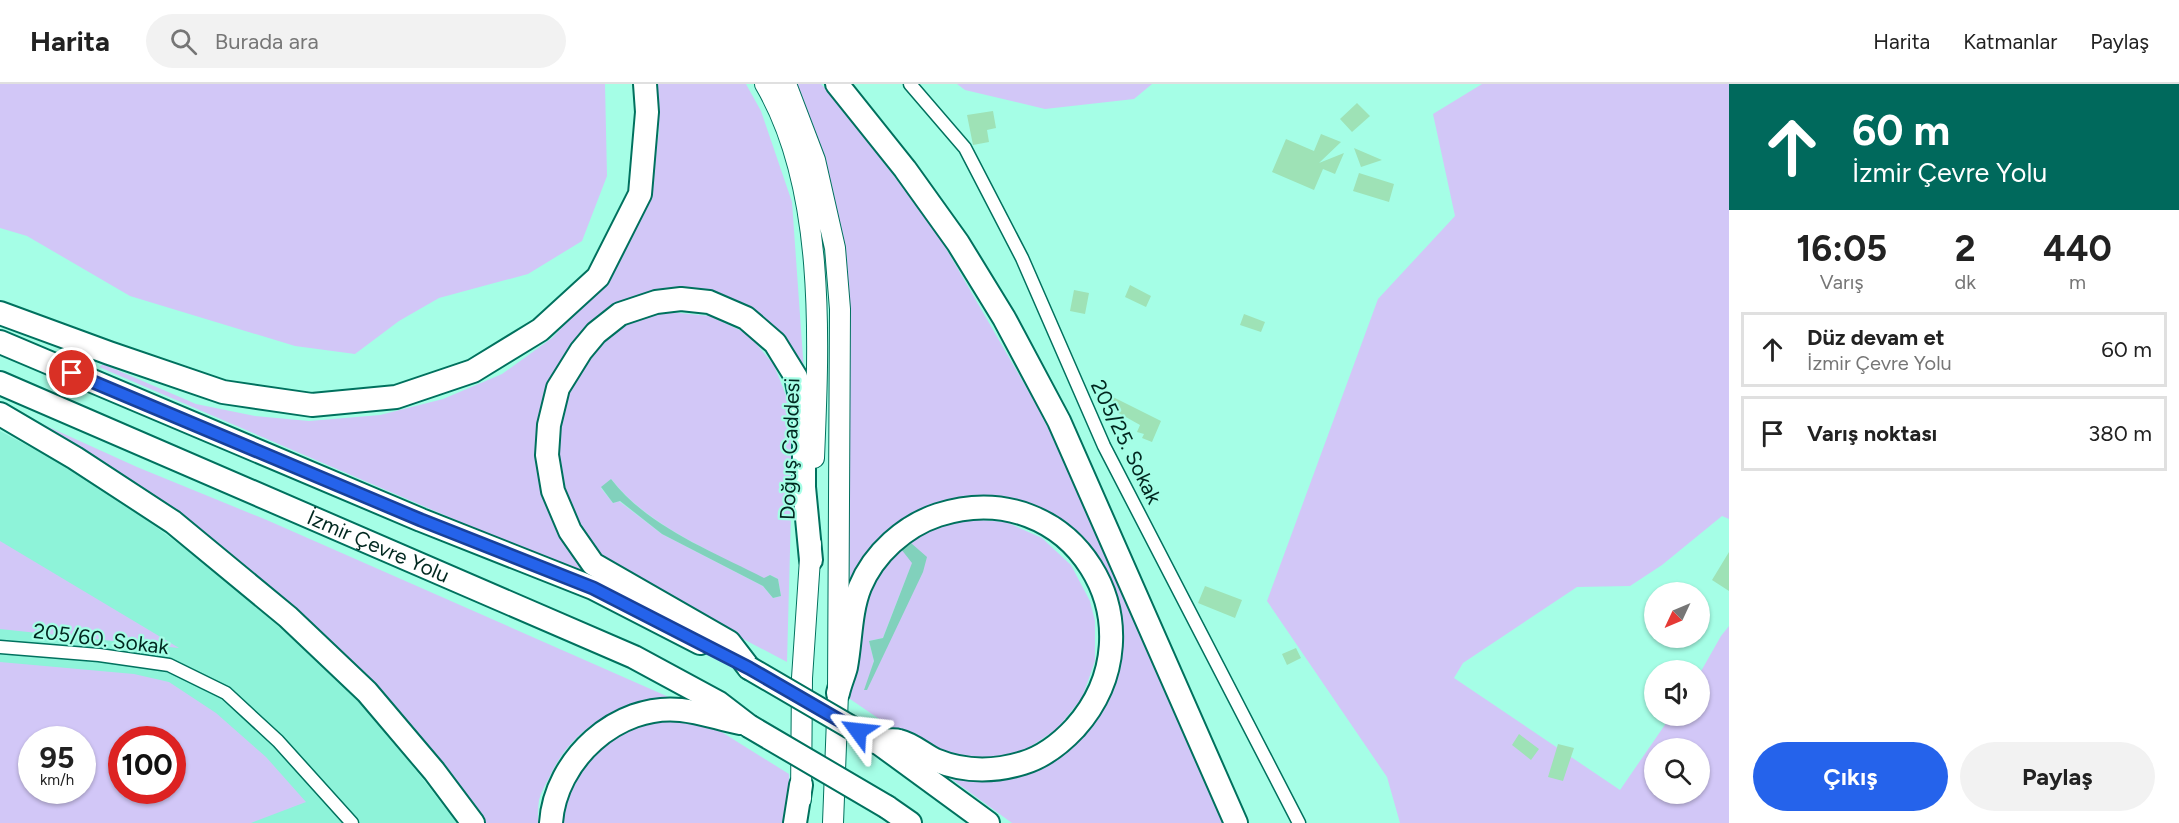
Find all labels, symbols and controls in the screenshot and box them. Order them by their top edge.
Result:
search box [146,14,566,68]
text: Harita [30,24,110,58]
icon: search [167,25,200,58]
text: Burada ara [215,28,319,55]
text: Harita [1873,29,1930,54]
text: Katmanlar [1963,29,2057,54]
text: Paylaş [2090,29,2149,54]
text: 60 m [1852,105,1950,156]
icon: ahead [1753,108,1831,186]
text: İzmir Çevre Yolu [1852,156,2047,189]
text: 16:05 [1796,227,1887,270]
text: 2 [1955,227,1976,270]
text: 440 [2043,227,2112,270]
text: Varış [1820,270,1864,294]
text: dk [1954,270,1976,294]
text: m [2069,270,2086,294]
text: Düz devam et [1807,324,1944,351]
icon: ahead [1756,333,1789,366]
text: 60 m [2101,336,2152,363]
pin [46,347,97,398]
text: İzmir Çevre Yolu [1807,351,1952,375]
icon: arrive [55,356,88,389]
street label: 205/25. Sokak [1086,376,1168,509]
street label: Doğuş Caddesi [775,377,804,521]
icon: arrive [1756,417,1789,450]
text: Varış noktası [1807,420,1937,447]
text: 380 m [2088,420,2152,447]
street label: İzmir Çevre Yolu [304,504,453,588]
north arrow [1644,582,1710,648]
map controls [1644,582,1710,804]
street label: 205/60. Sokak [32,618,171,659]
button: sound [1644,660,1710,726]
position arrow [826,699,890,763]
speed limit sign: 100 [108,726,186,804]
button: search [1644,738,1710,804]
text: 95 [40,739,74,776]
button: Çıkış [1753,742,1948,811]
button: Paylaş [1960,742,2155,811]
text: km/h [40,771,74,789]

